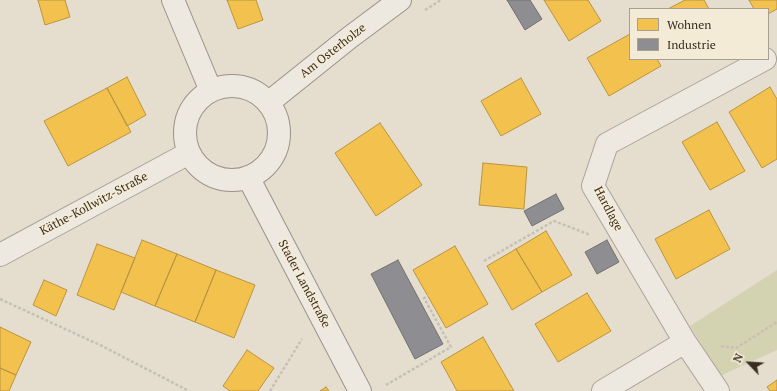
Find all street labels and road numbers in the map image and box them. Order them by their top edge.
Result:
street label: Am Osterholze [297,21,369,81]
street label: Käthe-Kollwitz-Straße [38,169,150,239]
street label: Hardlage [590,184,626,234]
street label: Stader Landstraße [275,238,333,330]

